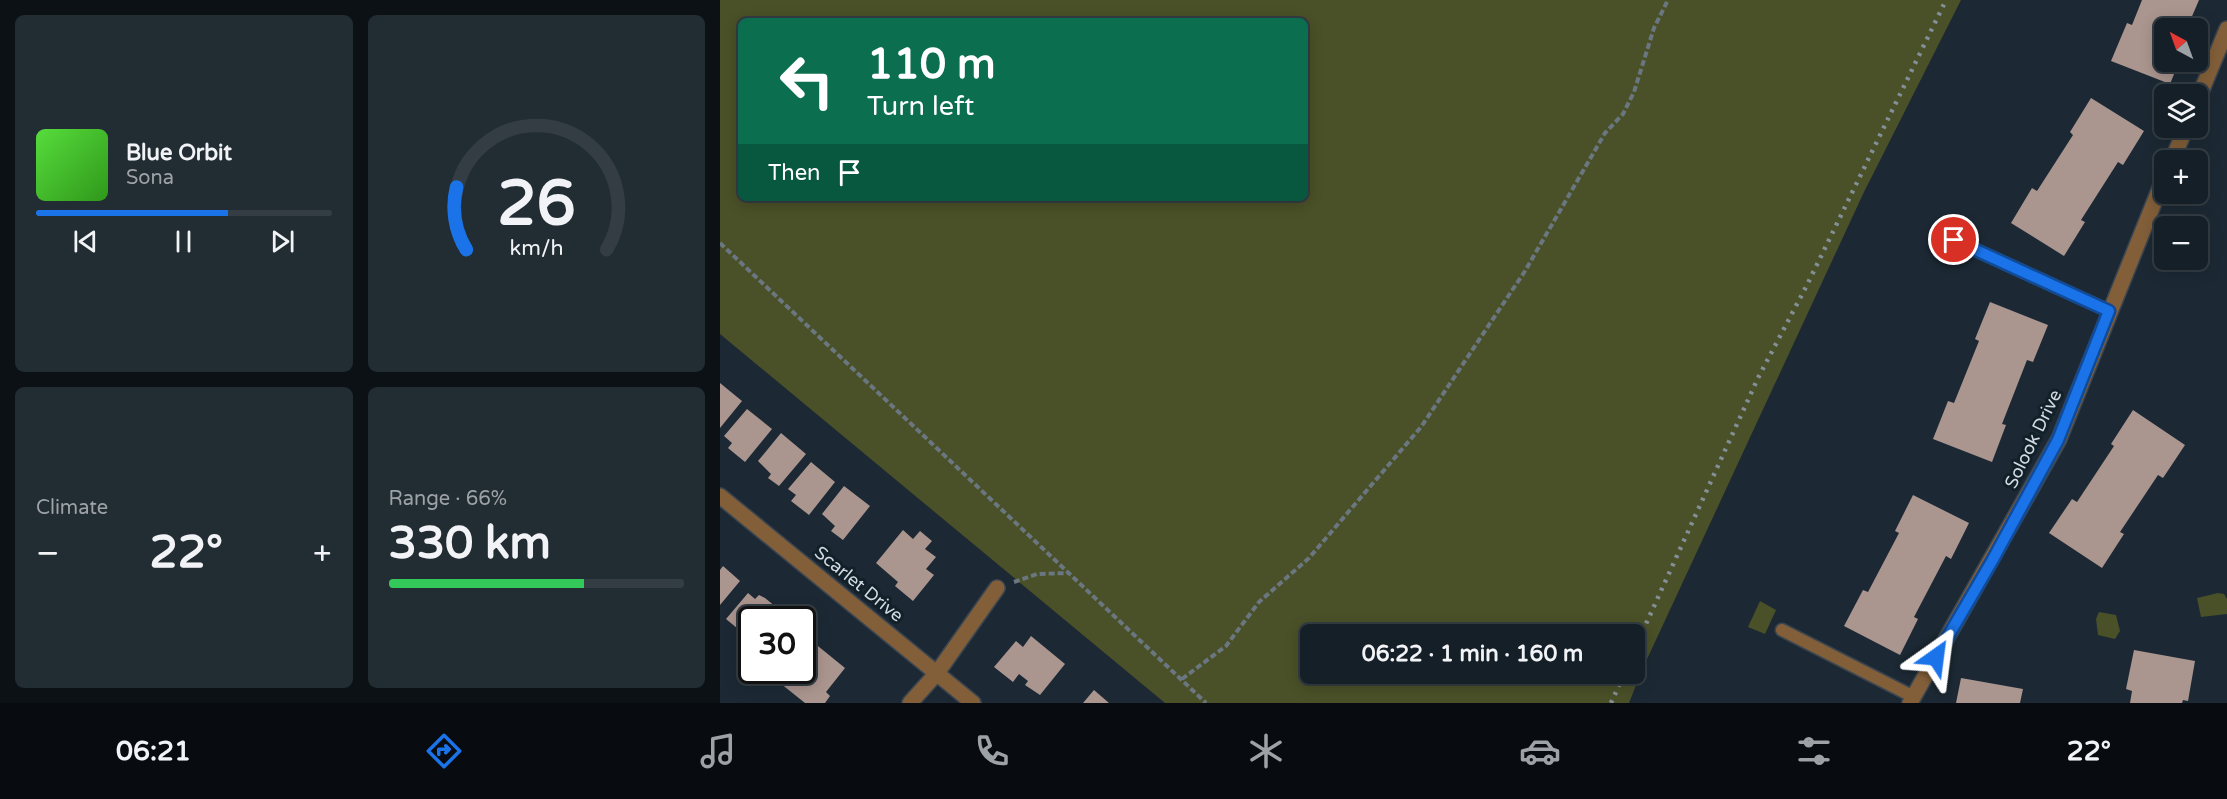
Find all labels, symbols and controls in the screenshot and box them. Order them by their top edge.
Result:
north arrow [2154,18,2208,72]
map controls [2154,18,2208,270]
text: 110 m [867,39,996,90]
icon: left [768,42,846,120]
button: layers [2154,84,2208,138]
text: Turn left [867,90,974,123]
text: Blue Orbit [126,140,232,166]
button: + [2154,150,2208,204]
icon: arrive [833,156,866,189]
text: Then [768,160,821,186]
text: Sona [126,166,174,190]
text: 26 [497,168,575,243]
pin [1928,214,1979,265]
button: − [2154,216,2208,270]
icon: arrive [1937,223,1970,256]
icon: previous [69,225,102,258]
icon: pause [167,225,200,258]
icon: next [266,225,299,258]
text: km/h [509,236,563,262]
street label: Solook Drive [2000,386,2066,492]
text: Range · 66% [389,487,507,511]
text: Climate [36,496,108,520]
text: 330 km [389,517,551,571]
text: 22° [149,526,223,580]
text: − [36,534,60,573]
text: + [313,534,331,573]
street label: Scarlet Drive [810,541,908,627]
speed limit sign: 30 [738,606,816,684]
position arrow [1904,625,1968,689]
text: 06:22 · 1 min · 160 m [1362,641,1583,667]
icon: directions [423,730,465,772]
icon: music [697,730,739,772]
icon: phone [971,730,1013,772]
icon: climate [1245,730,1287,772]
icon: car [1519,730,1561,772]
icon: filters [1793,730,1835,772]
text: 06:21 [116,735,191,768]
text: 22° [2067,735,2111,768]

